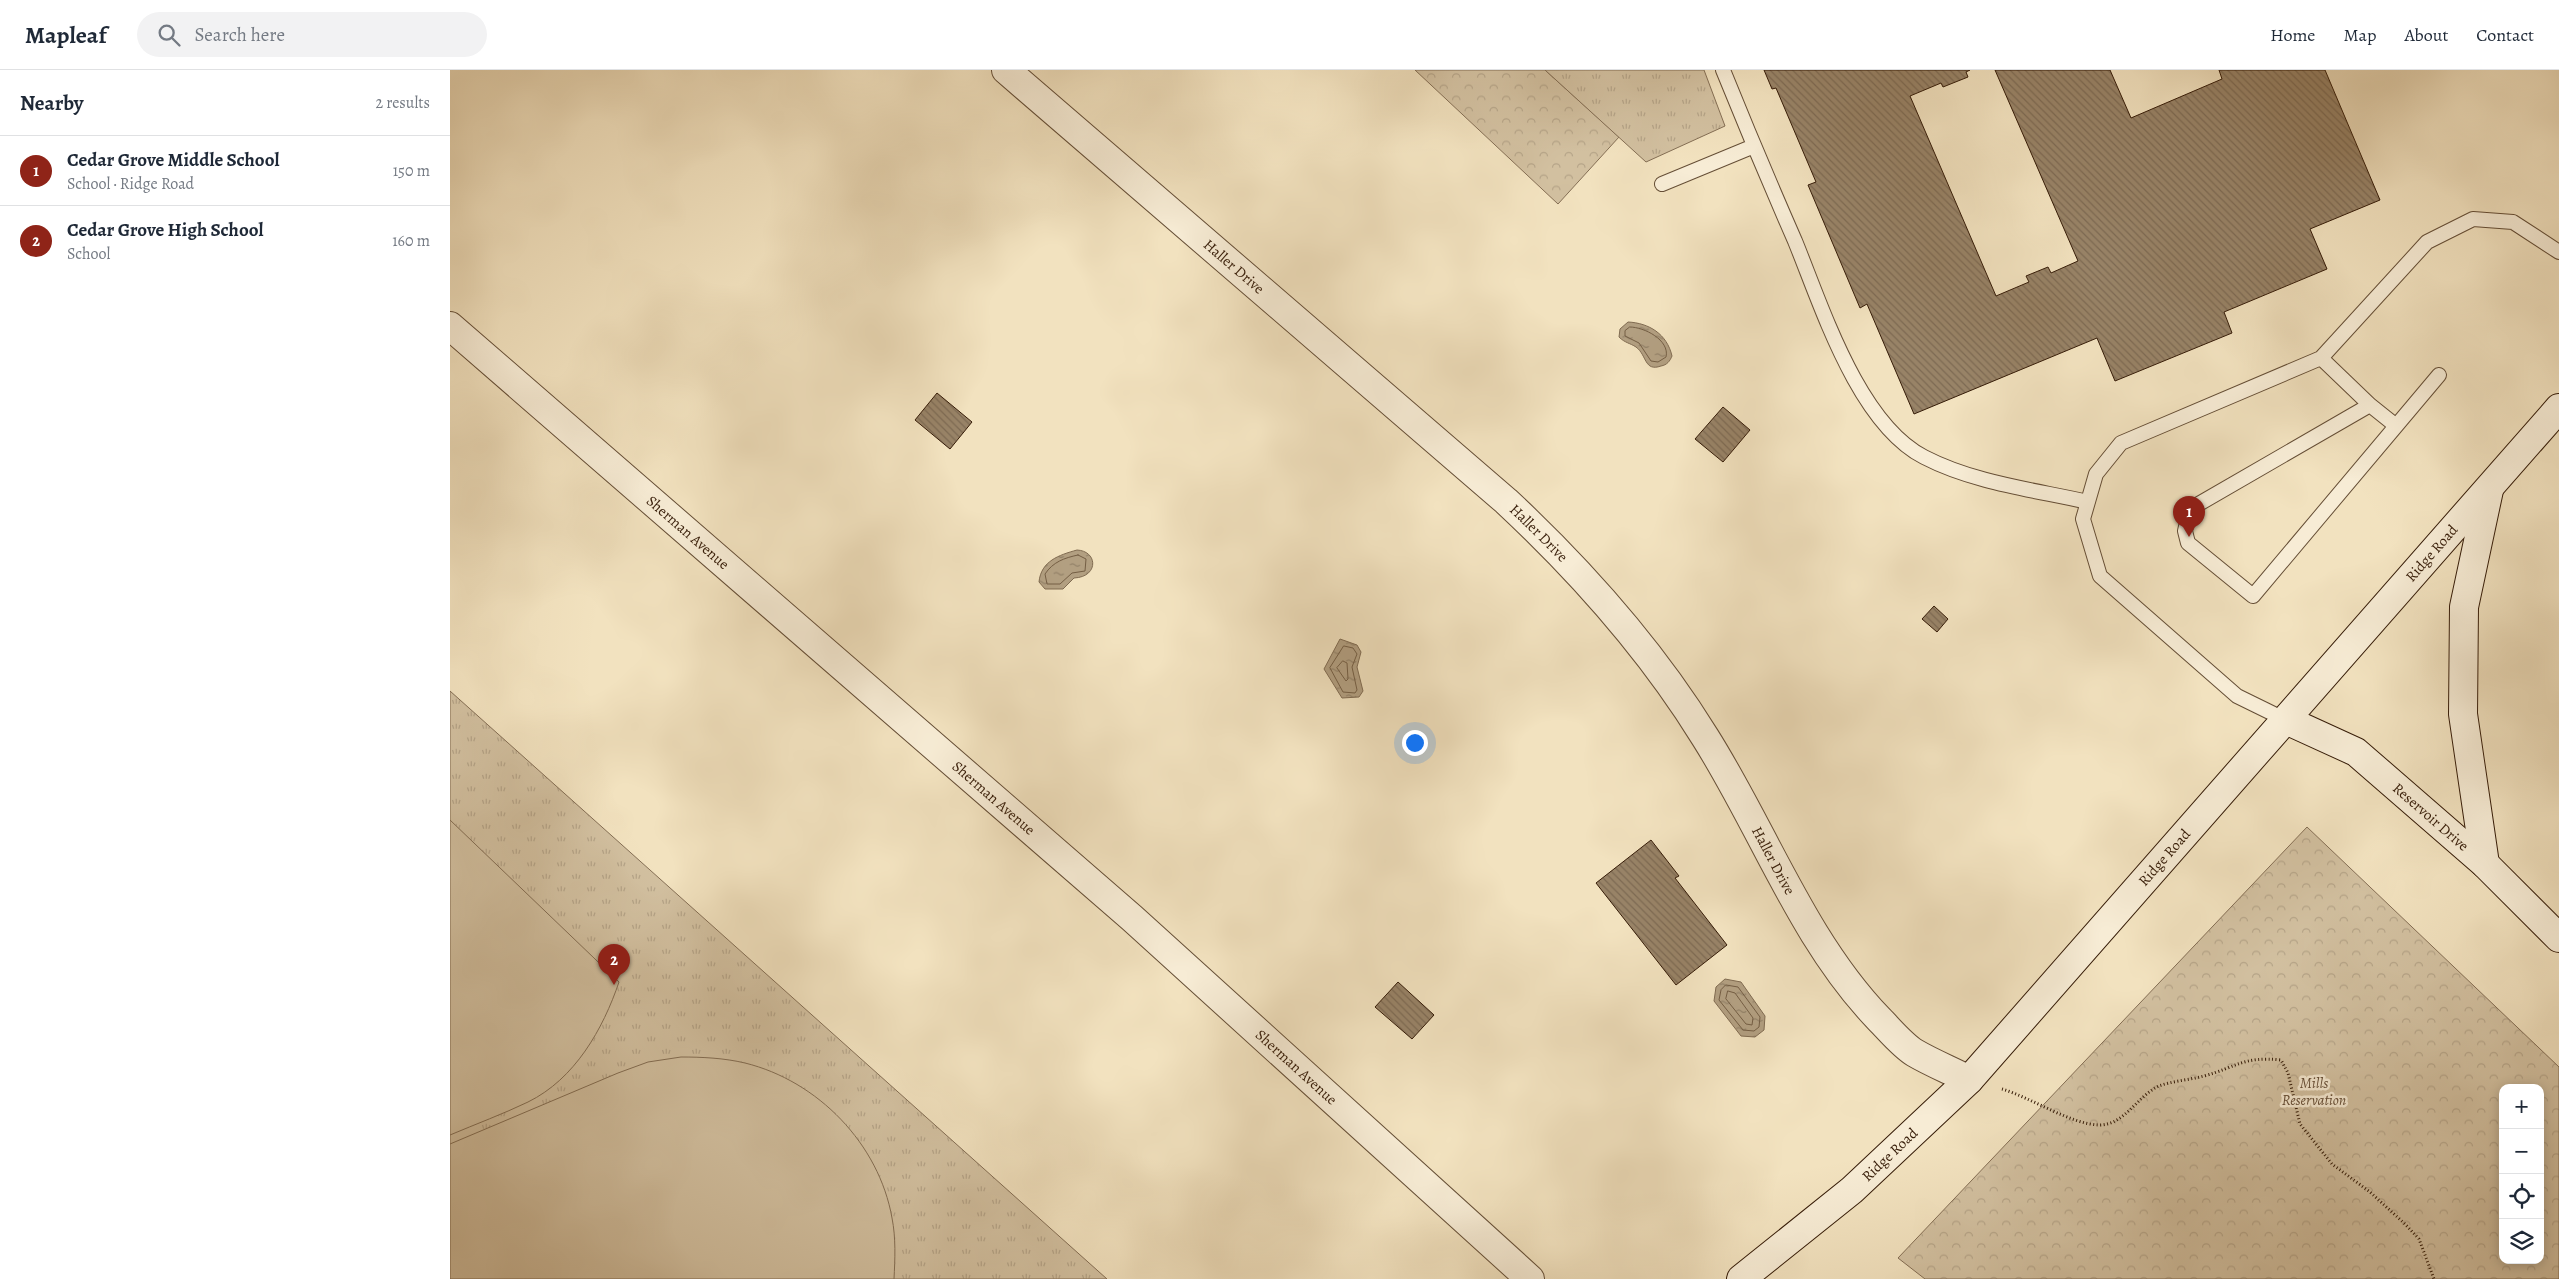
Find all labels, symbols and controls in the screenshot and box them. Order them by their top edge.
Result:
search box [137,12,487,57]
text: Mapleaf [25,19,107,51]
icon: search [155,21,183,49]
text: Search here [195,22,285,48]
text: Home [2270,23,2315,47]
text: Map [2343,23,2376,47]
text: About [2404,23,2448,47]
text: Contact [2476,23,2534,47]
text: Nearby [20,89,83,117]
text: 2 results [375,92,430,114]
text: Cedar Grove Middle School [67,147,279,173]
text: 1 [33,160,39,182]
text: 150 m [393,160,430,182]
text: School · Ridge Road [67,173,194,195]
text: Cedar Grove High School [67,217,264,243]
text: 2 [32,230,40,252]
text: 160 m [392,230,430,252]
street label: Haller Drive [1199,235,1269,299]
text: School [67,243,110,265]
street label: Sherman Avenue [642,491,734,574]
pin: 1 [2173,496,2205,537]
street label: Haller Drive [1505,500,1573,566]
street label: Ridge Road [2401,520,2463,586]
your location [1402,730,1428,756]
street label: Sherman Avenue [948,756,1040,840]
street label: Reservoir Drive [2388,778,2473,856]
street label: Haller Drive [1747,823,1800,898]
street label: Ridge Road [2134,824,2196,890]
pin: 2 [598,944,630,985]
street label: Sherman Avenue [1251,1025,1342,1110]
park label: Mills Reservation [2282,1073,2346,1110]
map controls [2499,1084,2544,1264]
button: + [2499,1084,2544,1129]
street label: Ridge Road [1857,1123,1923,1186]
button: − [2499,1129,2544,1174]
button: locate [2499,1174,2544,1219]
button: layers [2499,1219,2544,1264]

